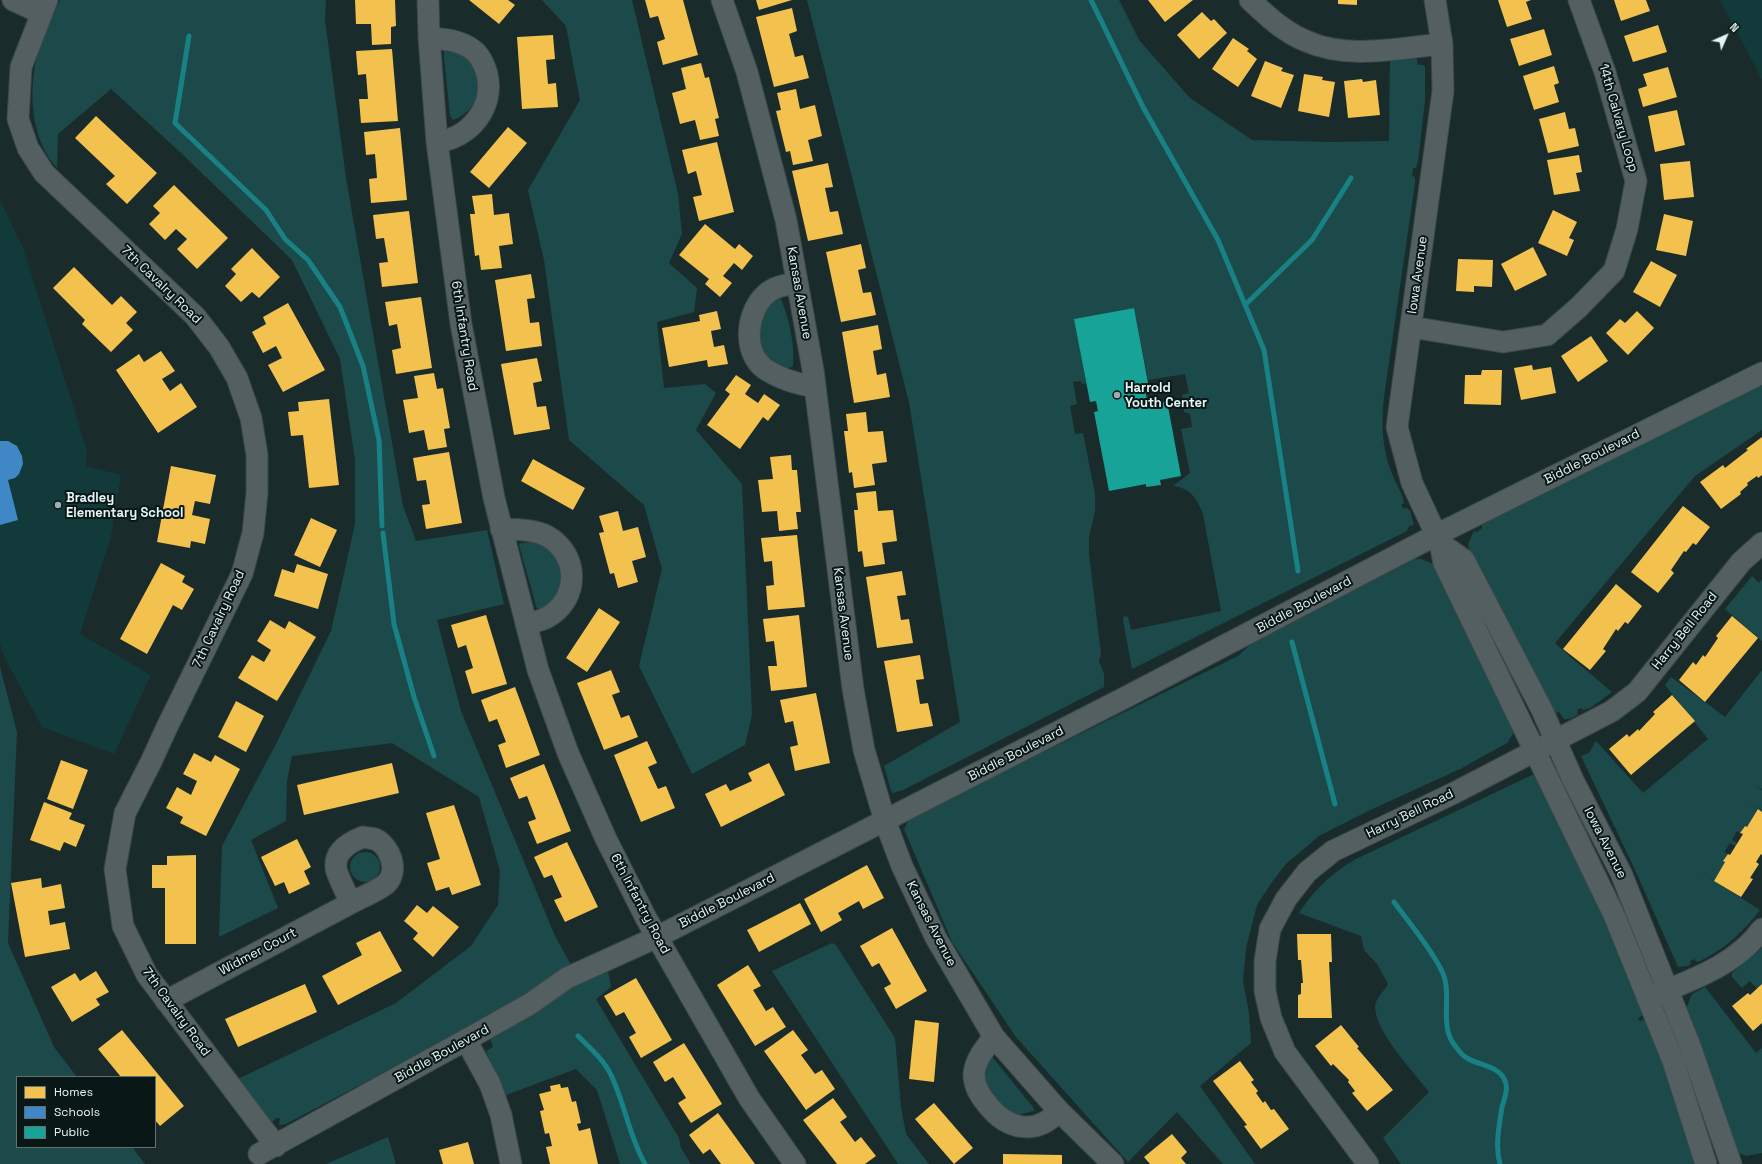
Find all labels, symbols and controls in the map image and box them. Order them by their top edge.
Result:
north arrow [1706,16,1746,56]
text: N [1727,20,1742,35]
street label: 14th Calvary Loop [1595,62,1641,174]
street label: Iowa Avenue [1405,235,1431,315]
street label: 7th Cavalry Road [118,243,204,327]
street label: Kansas Avenue [783,246,815,340]
street label: 6th Infantry Road [448,280,480,392]
place label: Harrold Youth Center [1125,380,1207,411]
marker: Harrold Youth Center [1112,390,1122,400]
street label: Biddle Boulevard [1542,426,1642,488]
place label: Bradley Elementary School [66,490,183,521]
marker: Bradley Elementary School [53,500,63,510]
street label: Kansas Avenue [830,567,856,661]
street label: 7th Cavalry Road [190,568,248,670]
street label: Biddle Boulevard [1254,573,1354,637]
street label: Harry Bell Road [1649,589,1721,673]
street label: Biddle Boulevard [966,723,1066,785]
street label: Harry Bell Road [1364,786,1456,842]
street label: Iowa Avenue [1580,805,1630,881]
street label: 6th Infantry Road [607,851,673,957]
street label: Biddle Boulevard [677,870,777,932]
street label: Kansas Avenue [903,879,959,969]
street label: Widmer Court [217,925,299,979]
street label: 7th Cavalry Road [139,965,213,1059]
street label: Biddle Boulevard [392,1022,492,1086]
legend [16,1076,156,1148]
text: Homes [54,1084,93,1100]
text: Schools [54,1104,100,1120]
text: Public [54,1124,89,1140]

